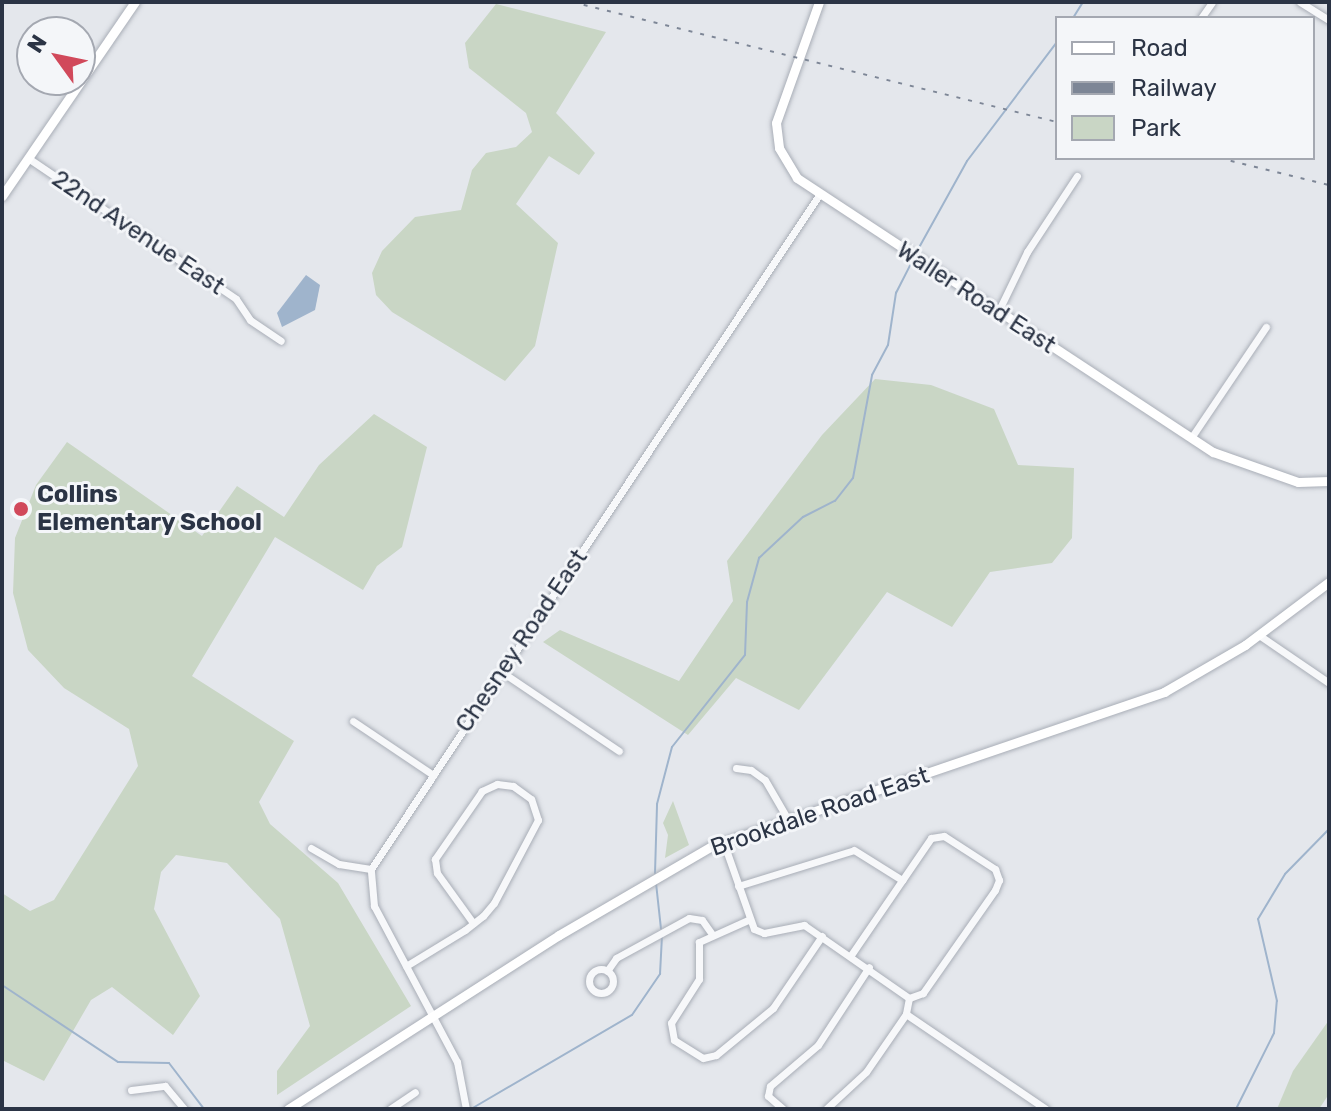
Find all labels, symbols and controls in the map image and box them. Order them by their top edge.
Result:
north arrow [16,16,96,96]
legend [1055,16,1315,160]
text: N [21,30,53,58]
text: Road [1131,34,1188,62]
text: Railway [1131,74,1217,102]
text: Park [1131,114,1181,142]
street label: 22nd Avenue East [46,165,230,301]
street label: Waller Road East [891,236,1061,360]
place label: Collins Elementary School [37,481,263,537]
marker: Collins Elementary School [12,500,30,518]
street label: Chesney Road East [450,544,594,738]
street label: Brookdale Road East [707,761,933,863]

